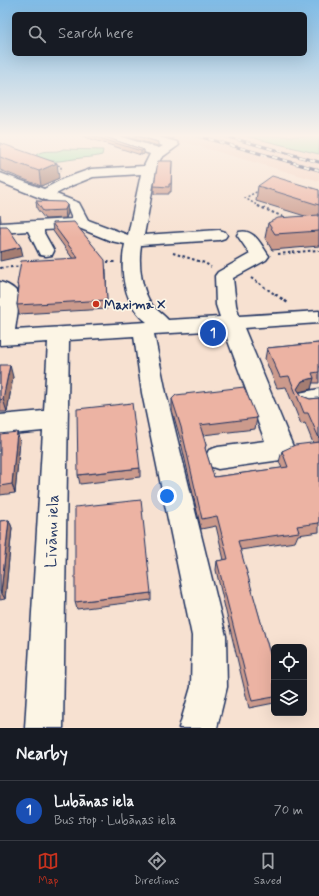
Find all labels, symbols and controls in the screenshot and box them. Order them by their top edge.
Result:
search box [12,12,307,56]
icon: search [26,23,48,45]
text: Search here [58,24,134,44]
place label: Maxima X [104,297,166,314]
marker: Maxima X [91,299,101,309]
pin: 1 [200,318,226,348]
your location [157,486,177,506]
street label: Līvānu iela [41,494,64,568]
map controls [271,644,307,716]
button: locate [271,644,307,680]
button: layers [271,680,307,716]
text: Nearby [16,743,68,765]
text: Lubānas iela [54,792,134,812]
text: 1 [26,802,32,819]
text: 70 m [274,802,303,819]
text: Bus stop · Lubānas iela [54,812,176,829]
tab: Map [37,850,59,888]
tab: Directions [134,850,179,888]
tab: Saved [254,850,282,888]

